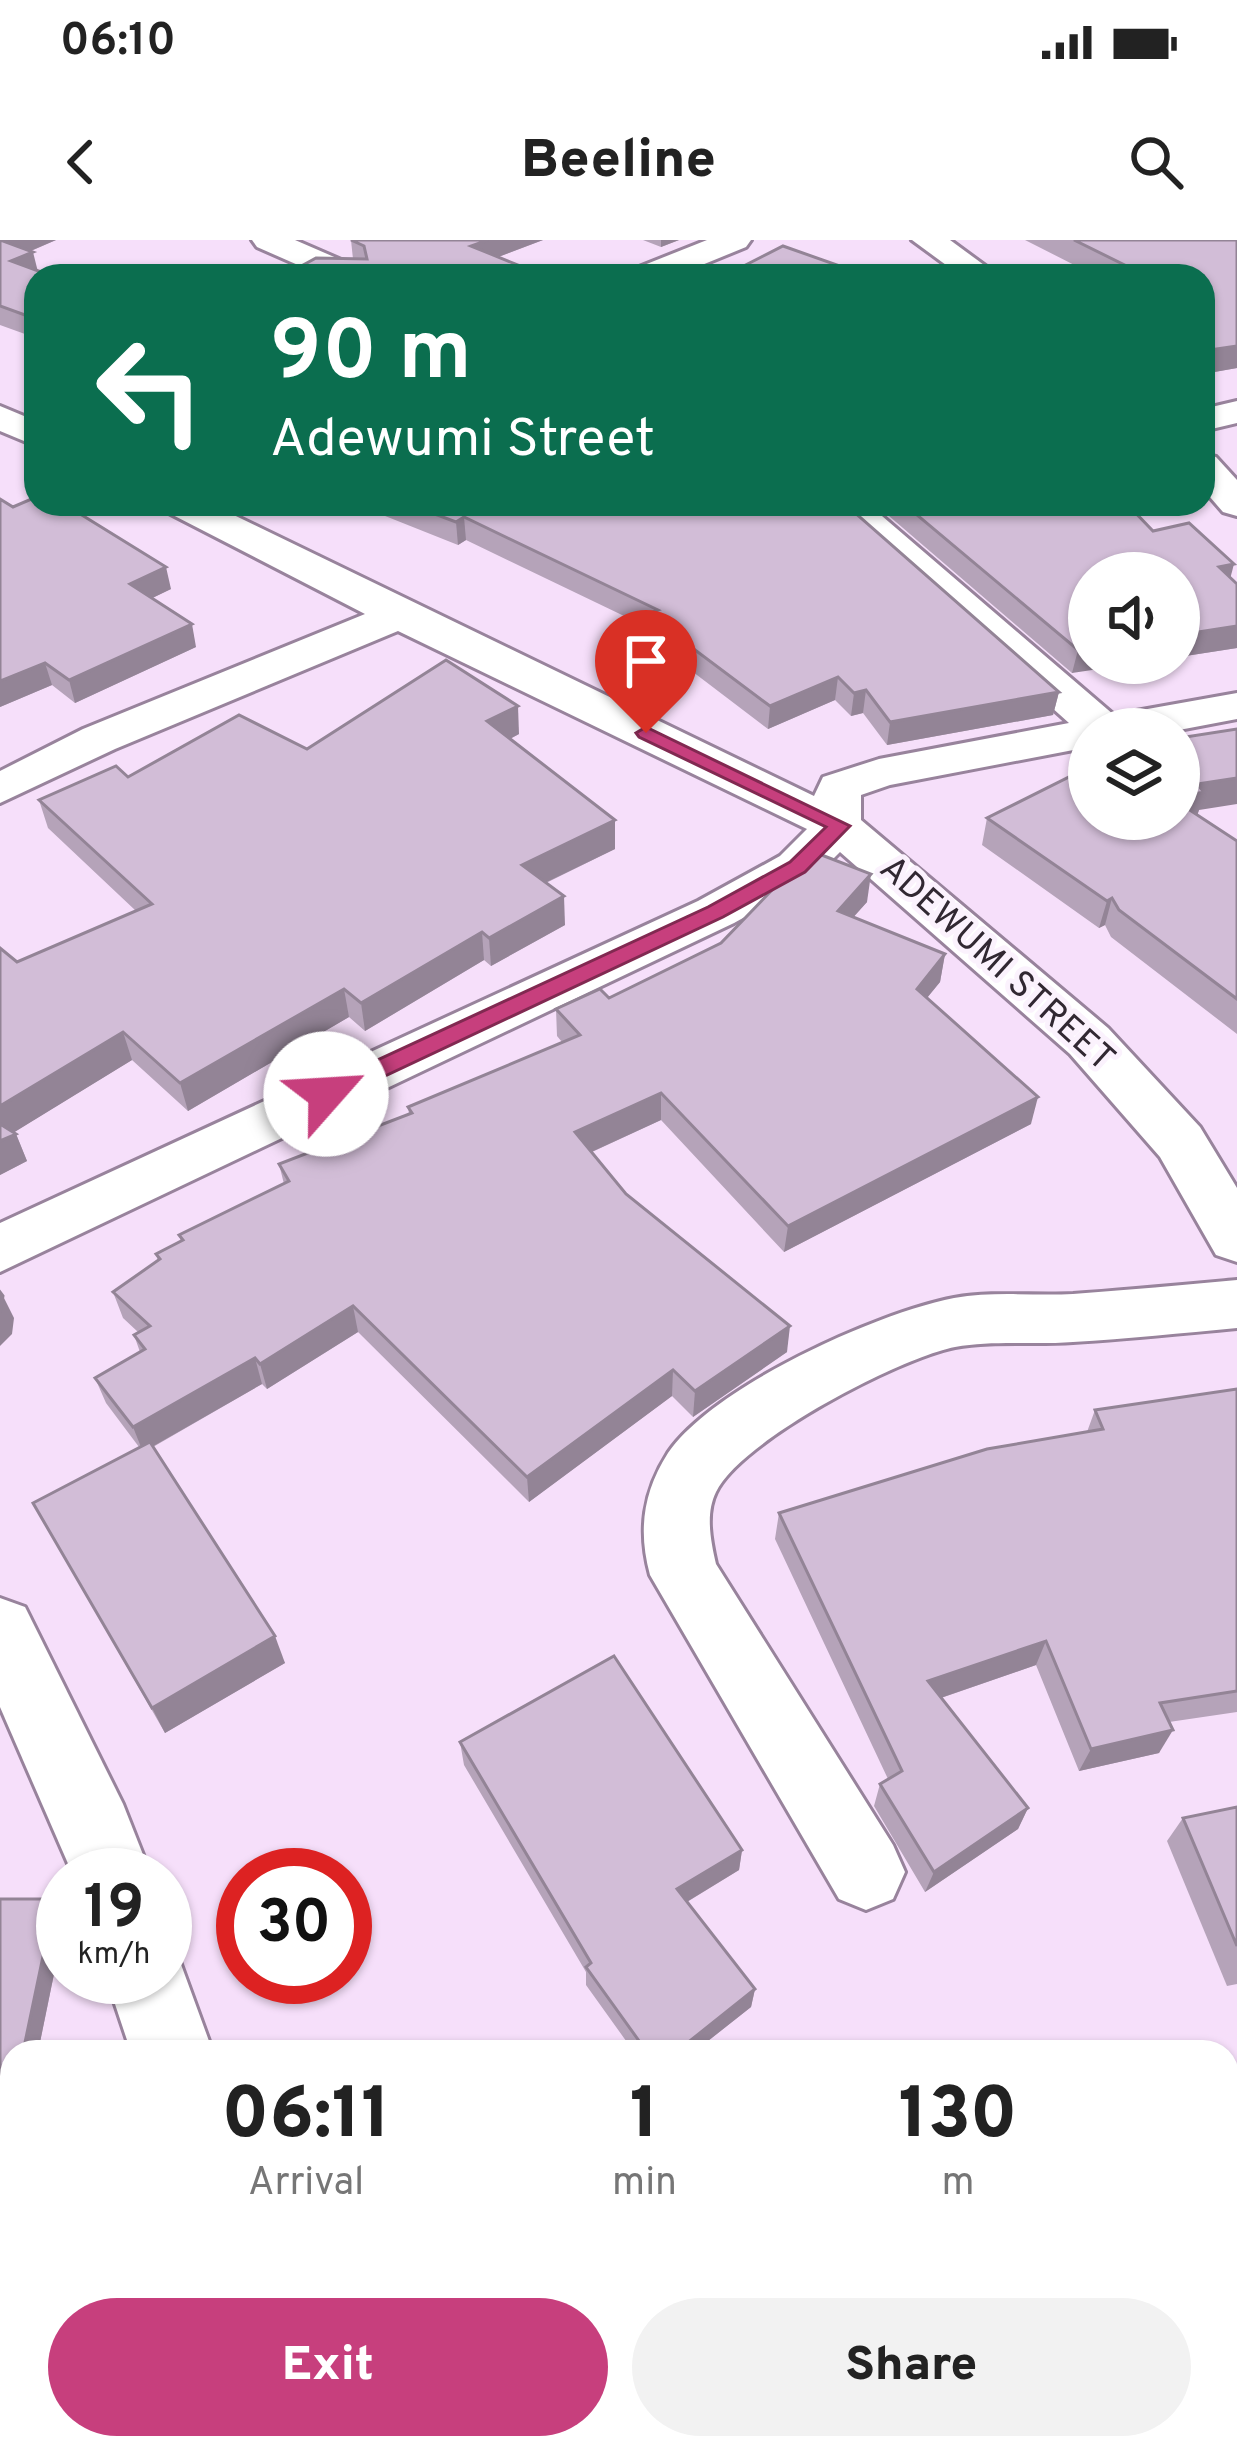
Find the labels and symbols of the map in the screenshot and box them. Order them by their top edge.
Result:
pin [595,610,697,733]
street label: ADEWUMI STREET [869,847,1123,1083]
position arrow [263,1031,389,1157]
speed limit sign: 30 [216,1848,372,2004]

